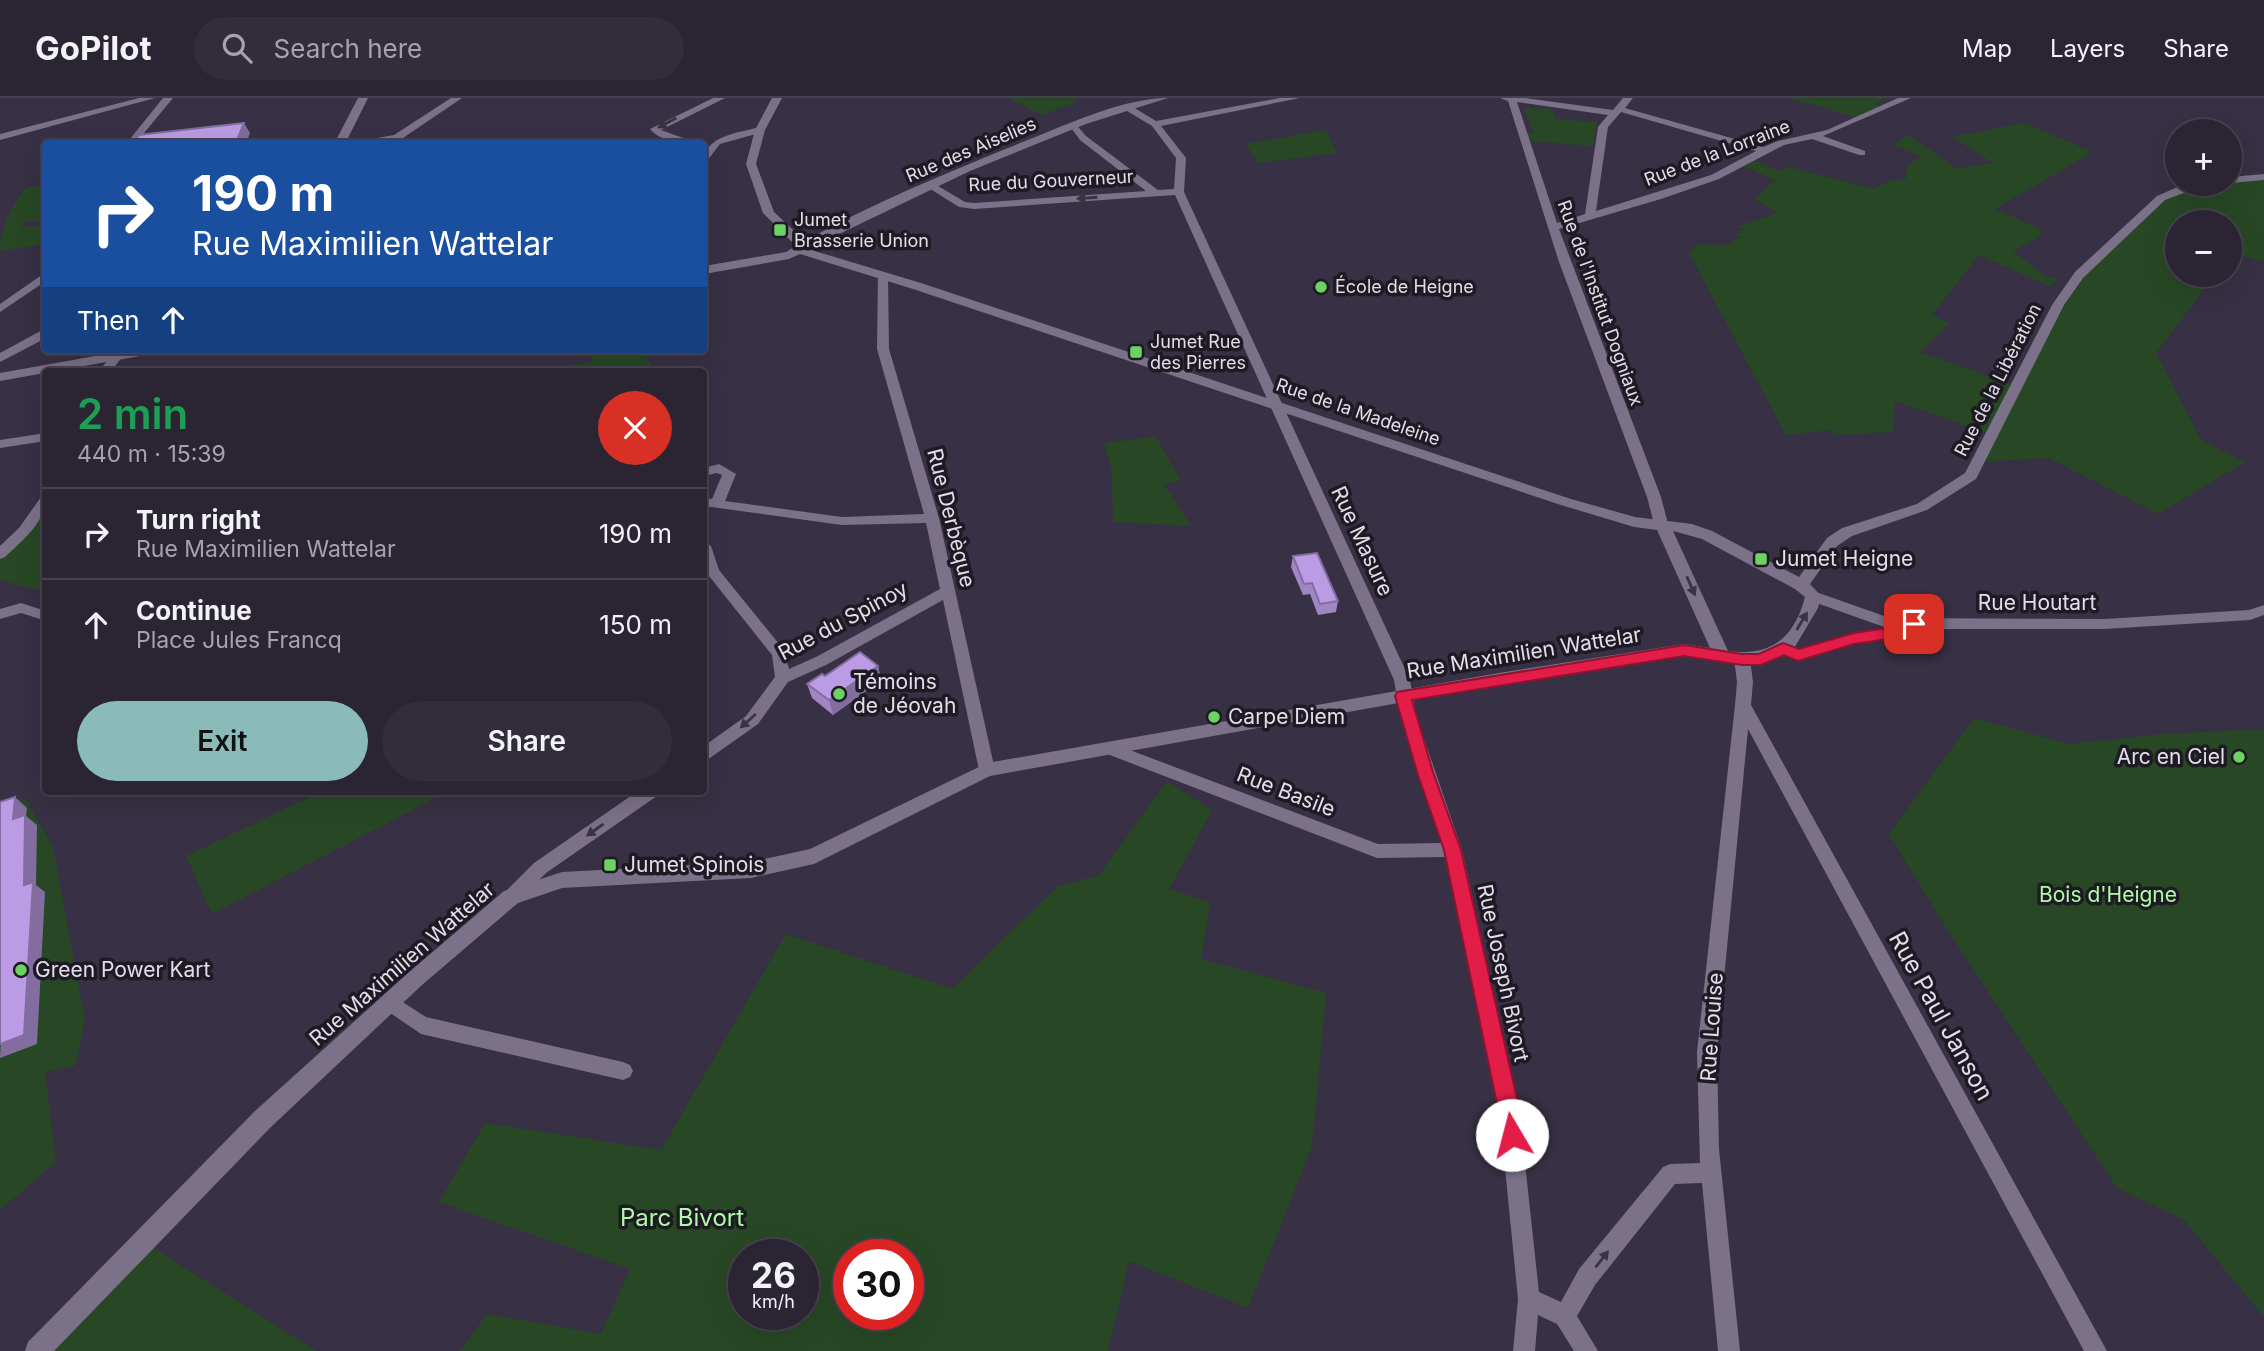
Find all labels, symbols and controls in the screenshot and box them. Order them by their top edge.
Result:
search box [194,17,684,80]
text: GoPilot [35,28,152,68]
icon: search [218,29,256,67]
text: Search here [274,33,422,64]
text: Map [1962,34,2012,63]
text: Layers [2050,34,2125,63]
text: Share [2163,34,2229,63]
street label: Rue des Aiselies [903,113,1039,186]
street label: Rue de la Lorraine [1641,115,1793,190]
one-way arrow [657,117,677,128]
map controls [2165,119,2242,287]
button: + [2165,119,2242,196]
text: 190 m [192,164,334,223]
street label: Rue du Gouverneur [968,166,1134,195]
icon: right [77,168,168,259]
one-way arrow [1075,193,1097,204]
street label: Rue de l'Institut Dogniaux [1553,197,1648,409]
place label: Jumet Brasserie Union [794,209,929,251]
button: − [2165,210,2242,287]
marker: Jumet Brasserie Union [772,222,788,238]
text: Rue Maximilien Wattelar [192,224,553,263]
place label: École de Heigne [1335,275,1474,297]
marker: École de Heigne [1313,279,1329,295]
street label: Rue de la Libération [1950,300,2045,460]
icon: ahead [154,301,192,339]
text: Then [77,305,140,336]
place label: Jumet Rue des Pierres [1150,331,1246,373]
marker: Jumet Rue des Pierres [1128,344,1144,360]
street label: Rue de la Madeleine [1273,374,1443,449]
text: 2 min [77,388,188,439]
button: close [598,391,672,465]
text: 440 m · 15:39 [77,440,226,468]
street label: Rue Derbèque [922,446,981,590]
street label: Rue Masure [1326,482,1399,600]
text: Turn right [136,504,261,535]
icon: right [77,515,115,553]
text: 190 m [599,518,672,549]
text: Rue Maximilien Wattelar [136,535,396,563]
place label: Jumet Heigne [1775,546,1913,571]
marker: Jumet Heigne [1753,551,1769,567]
one-way arrow [1686,575,1697,596]
street label: Rue du Spinoy [774,576,912,665]
street label: Rue Houtart [1978,590,2096,615]
pin [1884,594,1944,654]
text: Continue [136,595,252,626]
icon: arrive [1895,605,1933,643]
icon: ahead [77,606,115,644]
text: 150 m [599,609,672,640]
one-way arrow [1796,612,1809,631]
street label: Rue Maximilien Wattelar [1405,622,1643,683]
text: Place Jules Francq [136,626,342,654]
place label: Témoins de Jéovah [853,669,956,718]
marker: Témoins de Jéovah [831,686,847,702]
button: Exit [77,701,368,781]
button: Share [382,701,672,781]
place label: Carpe Diem [1228,704,1345,729]
marker: Carpe Diem [1206,709,1222,725]
one-way arrow [739,713,757,729]
place label: Arc en Ciel [2117,744,2225,769]
marker: Arc en Ciel [2231,749,2247,765]
street label: Rue Basile [1234,761,1339,822]
one-way arrow [586,823,604,837]
place label: Jumet Spinois [624,852,764,877]
marker: Jumet Spinois [602,857,618,873]
street label: Rue Maximilien Wattelar [304,876,499,1051]
street label: Rue Joseph Bivort [1472,882,1535,1064]
park label: Bois d'Heigne [2039,882,2177,907]
street label: Rue Paul Janson [1883,926,2000,1105]
place label: Green Power Kart [35,957,211,982]
marker: Green Power Kart [13,962,29,978]
street label: Rue Louise [1695,972,1728,1082]
position arrow [1475,1098,1549,1172]
park label: Parc Bivort [620,1203,744,1232]
speed limit sign: 30 [833,1239,924,1330]
one-way arrow [1594,1250,1609,1268]
text: 26 [751,1254,796,1296]
text: km/h [752,1291,795,1312]

